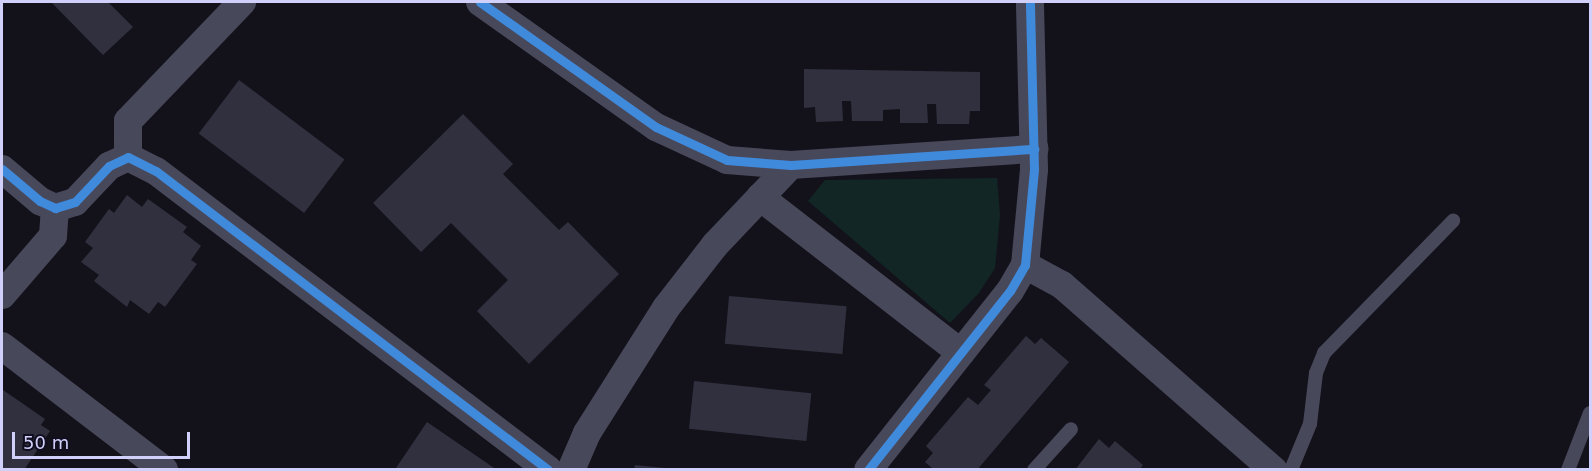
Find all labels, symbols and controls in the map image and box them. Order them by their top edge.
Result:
scale bar [15,420,194,458]
text: 50 m [23,432,69,453]

